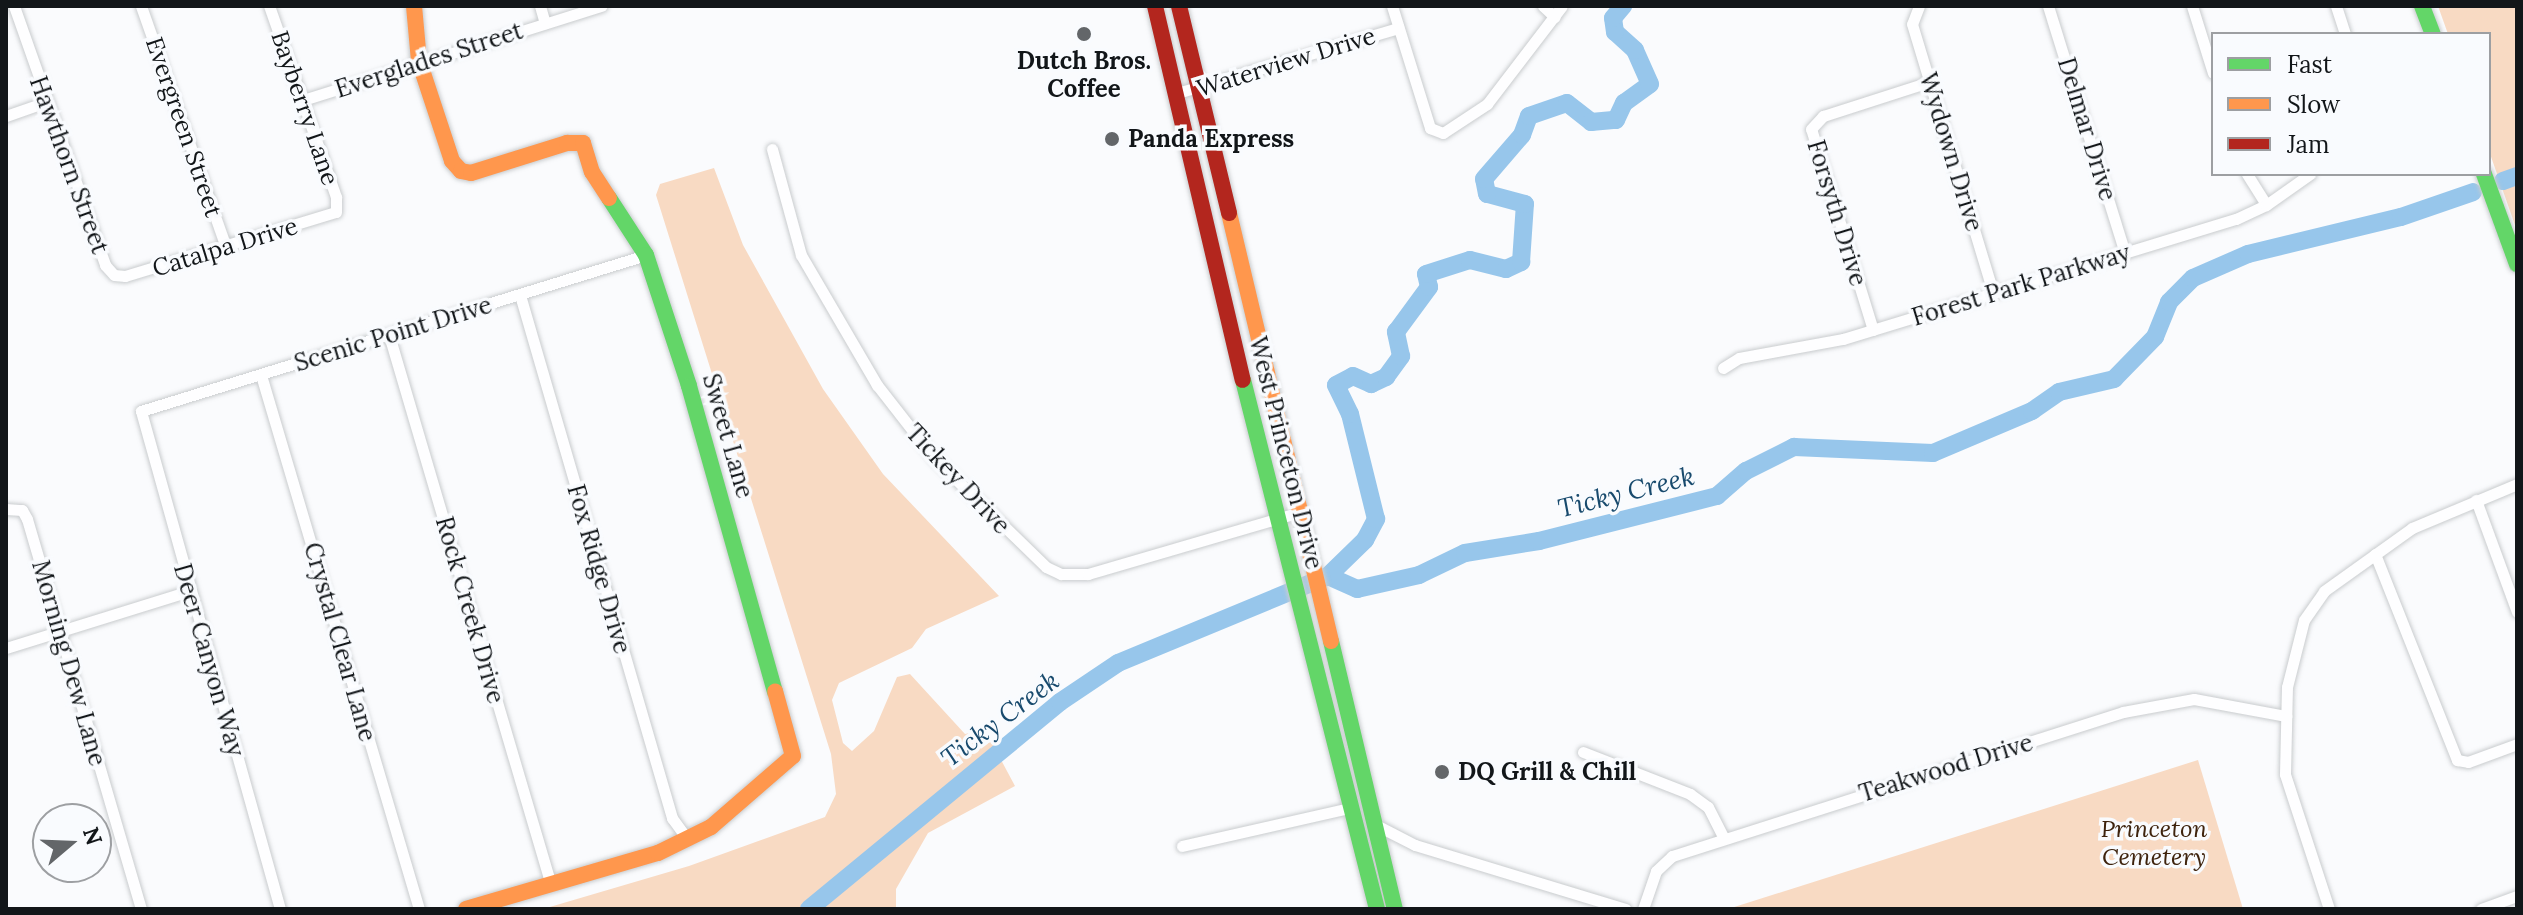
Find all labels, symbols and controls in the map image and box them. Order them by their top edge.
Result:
street label: Everglades Street [332,16,526,104]
street label: Waterview Drive [1193,21,1379,103]
marker: Dutch Bros. Coffee [1075,25,1093,43]
street label: Bayberry Lane [265,27,345,189]
legend [2211,32,2491,176]
street label: Evergreen Street [140,33,228,221]
place label: Dutch Bros. Coffee [1017,47,1151,103]
text: Fast [2287,49,2332,80]
street label: Delmar Drive [2052,54,2122,204]
street label: Wydown Drive [1913,69,1989,235]
street label: Hawthorn Street [24,72,114,258]
text: Slow [2287,89,2340,120]
place label: Panda Express [1128,125,1294,153]
text: Jam [2287,129,2329,160]
marker: Panda Express [1103,130,1121,148]
street label: Forsyth Drive [1801,137,1873,289]
street label: Catalpa Drive [149,211,301,283]
street label: Forest Park Parkway [1908,238,2134,332]
street label: Scenic Point Drive [291,290,495,378]
street label: West Princeton Drive [1243,334,1329,572]
street label: Sweet Lane [697,370,759,502]
street label: Tickey Drive [900,418,1016,540]
water label: Ticky Creek [1555,460,1697,524]
street label: Fox Ridge Drive [561,481,637,657]
street label: Rock Creek Drive [430,513,510,707]
street label: Crystal Clear Lane [298,539,382,745]
street label: Morning Dew Lane [26,557,112,769]
street label: Deer Canyon Way [168,560,250,760]
water label: Ticky Creek [935,665,1065,773]
street label: Teakwood Drive [1856,728,2036,808]
place label: DQ Grill & Chill [1458,758,1636,786]
marker: DQ Grill & Chill [1433,763,1451,781]
north arrow [32,803,112,883]
park label: Princeton Cemetery [2101,815,2207,871]
text: N [77,823,109,848]

